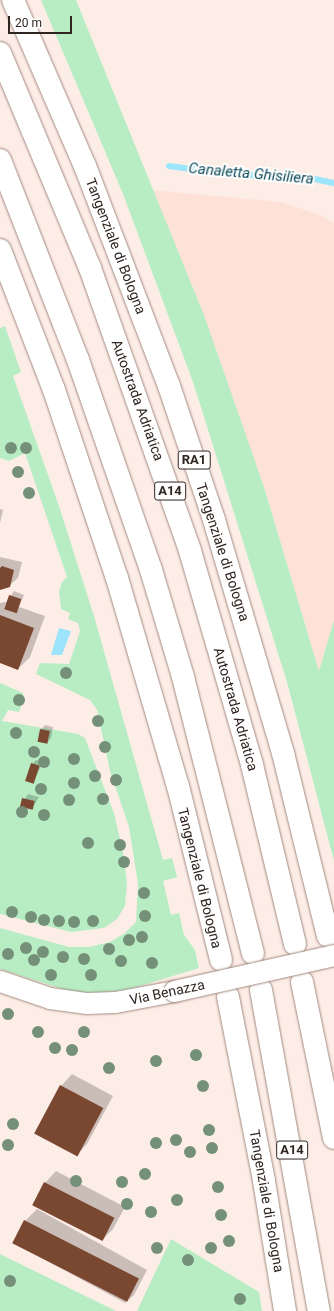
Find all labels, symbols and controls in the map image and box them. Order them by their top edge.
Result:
scale bar [10,8,74,34]
text: 20 m [15,16,42,30]
water label: Canaletta Ghisiliera [188,160,314,188]
street label: Tangenziale di Bologna [82,176,150,316]
street label: Autostrada Adriatica [108,337,168,463]
road number: RA1 [177,449,211,471]
road number: A14 [154,480,186,502]
street label: Tangenziale di Bologna [193,481,253,623]
street label: Autostrada Adriatica [210,645,262,773]
street label: Tangenziale di Bologna [174,806,226,950]
street label: Via Benazza [128,976,206,1008]
street label: Tangenziale di Bologna [246,1128,288,1274]
road number: A14 [276,1139,308,1161]

